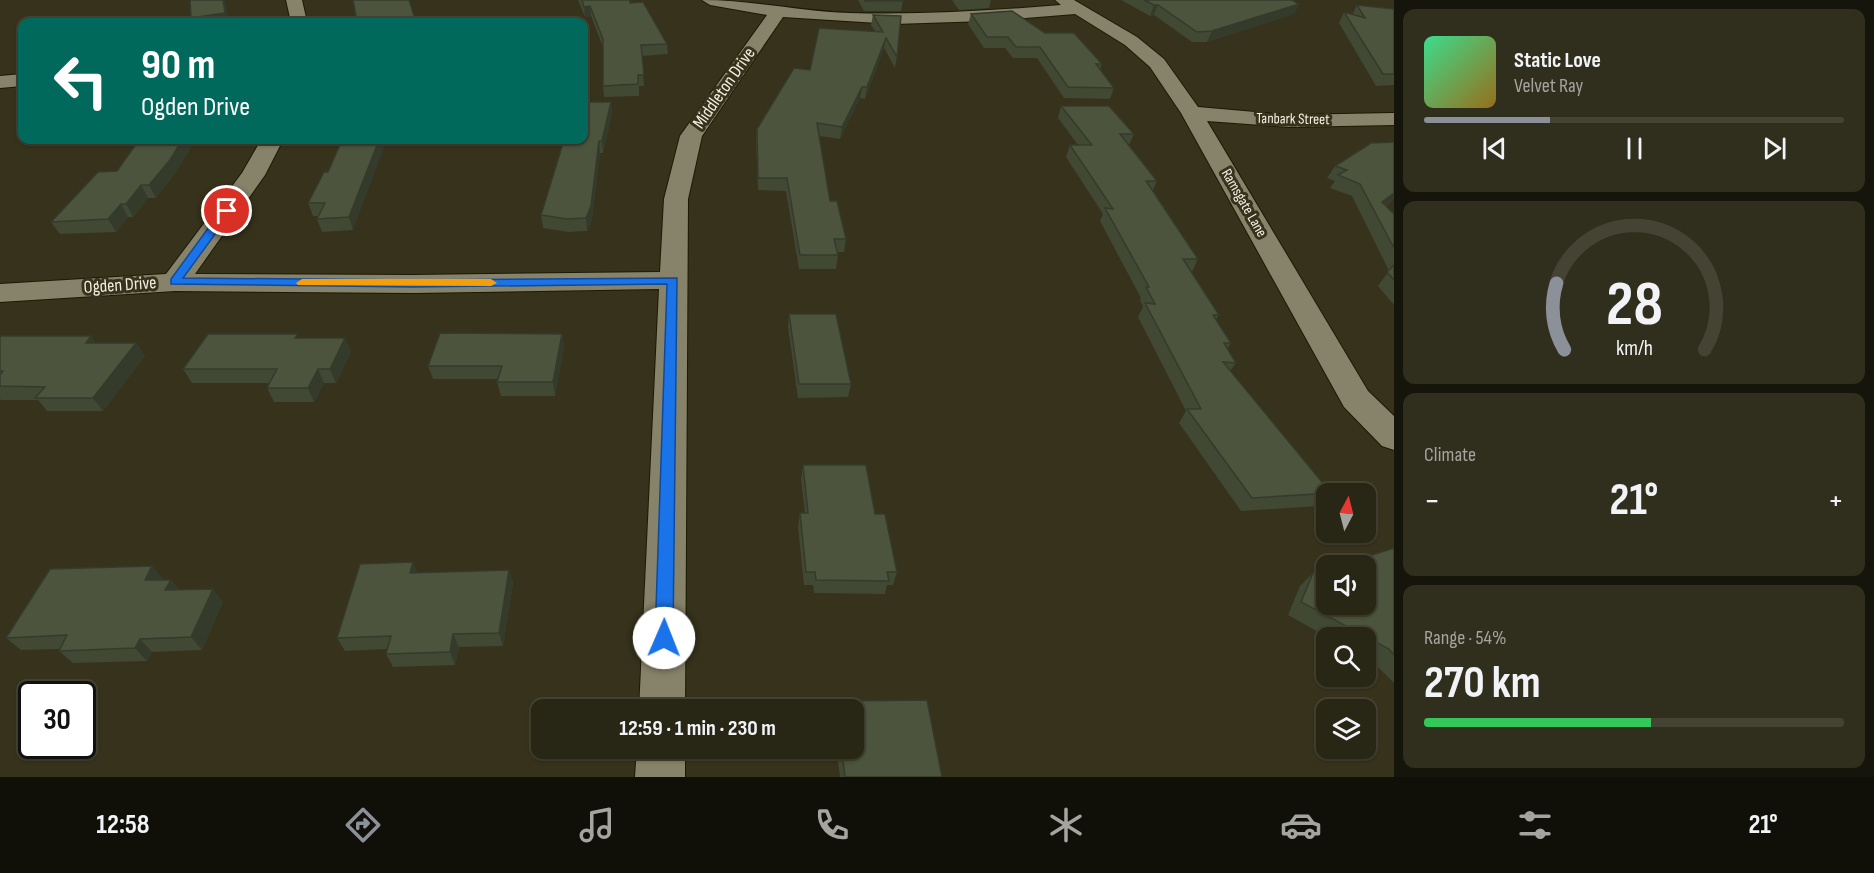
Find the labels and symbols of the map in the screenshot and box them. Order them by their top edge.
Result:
street label: Middleton Drive [688,43,760,133]
street label: Tanbark Street [1256,109,1330,129]
street label: Ramsgate Lane [1217,165,1271,241]
pin [201,185,252,236]
street label: Ogden Drive [83,272,157,298]
north arrow [1316,483,1376,543]
position arrow [632,606,696,670]
speed limit sign: 30 [18,681,96,759]

